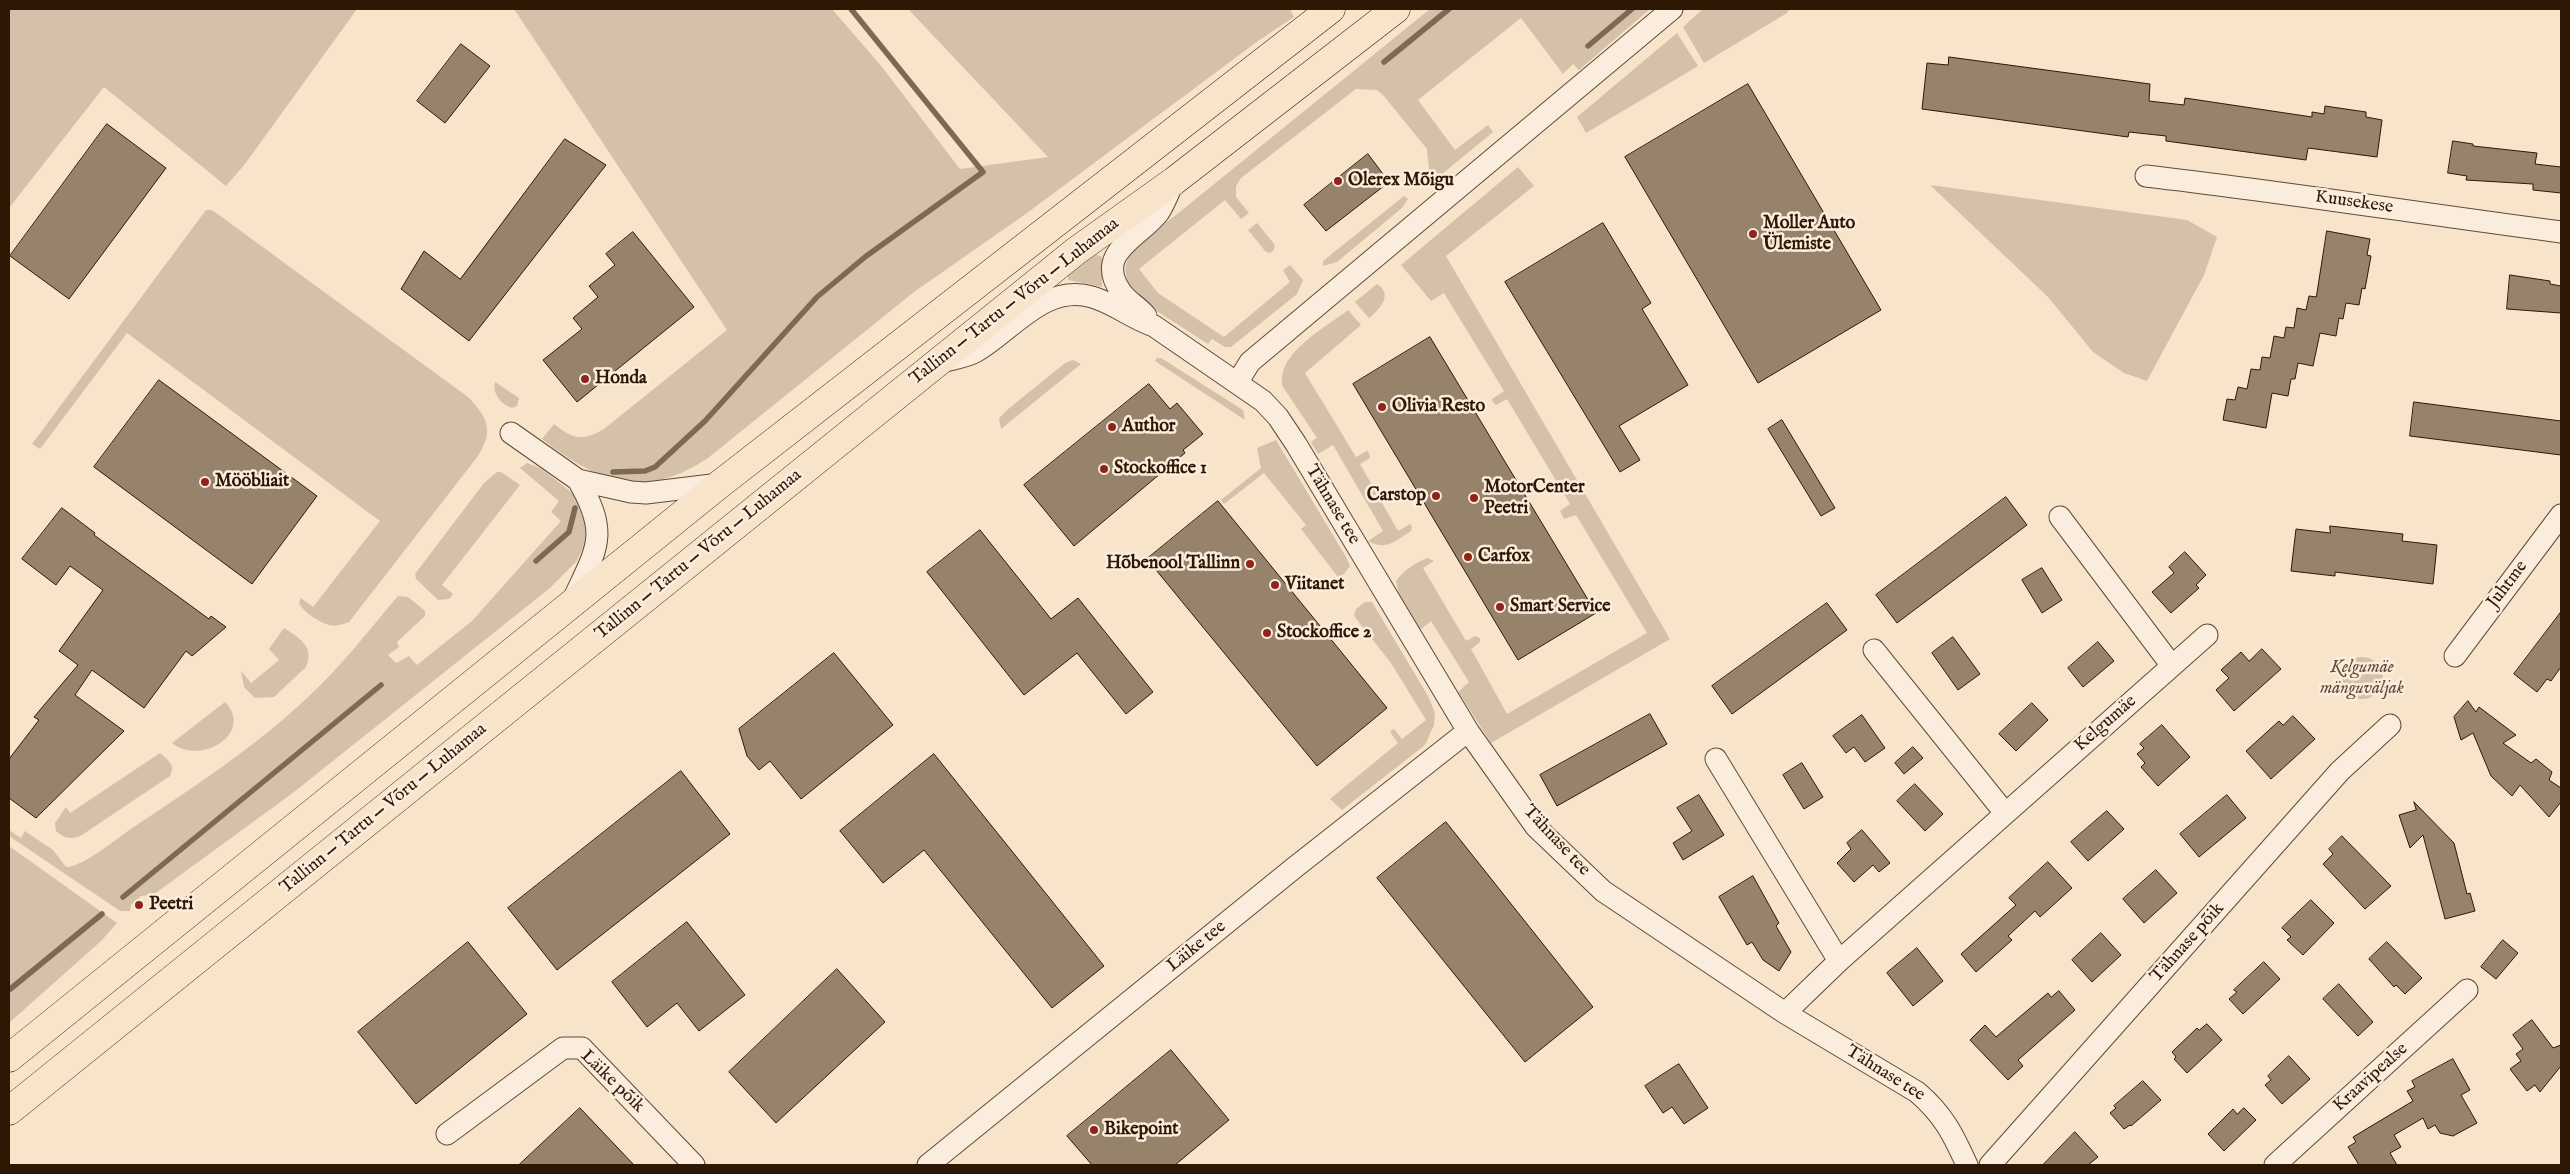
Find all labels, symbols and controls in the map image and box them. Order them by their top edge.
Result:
place label: Olerex Mõigu [1348,170,1454,192]
marker: Olerex Mõigu [1332,175,1344,187]
street label: Kuusekese [2314,187,2394,219]
place label: Moller Auto Ülemiste [1763,213,1855,255]
street label: Tallinn — Tartu — Võru — Luhamaa [906,214,1124,390]
marker: Moller Auto Ülemiste [1747,228,1759,240]
place label: Honda [595,368,647,390]
marker: Honda [579,373,591,385]
place label: Olivia Resto [1392,396,1485,418]
marker: Olivia Resto [1376,401,1388,413]
place label: Author [1122,416,1175,438]
marker: Author [1106,421,1118,433]
place label: Stockoffice 1 [1114,458,1207,480]
street label: Tähnase tee [1300,461,1364,549]
marker: Stockoffice 1 [1098,463,1110,475]
street label: Tallinn — Tartu — Võru — Luhamaa [591,465,807,645]
place label: Mööbliait [215,471,289,493]
marker: Mööbliait [199,476,211,488]
place label: MotorCenter Peetri [1484,477,1585,520]
place label: Carstop [1367,485,1426,507]
marker: Carstop [1430,490,1442,502]
marker: MotorCenter Peetri [1468,492,1480,504]
place label: Carfox [1478,546,1530,568]
marker: Carfox [1462,551,1474,563]
place label: Hõbenool Tallinn [1106,553,1240,575]
street label: Juhtme [2483,557,2533,613]
marker: Hõbenool Tallinn [1244,558,1256,570]
place label: Viitanet [1285,574,1344,596]
marker: Viitanet [1269,579,1281,591]
place label: Smart Service [1510,596,1610,618]
marker: Smart Service [1494,601,1506,613]
place label: Stockoffice 2 [1277,622,1371,644]
marker: Stockoffice 2 [1261,627,1273,639]
park label: Kelgumäe mänguväljak [2320,657,2404,700]
street label: Kelgumäe [2071,691,2141,757]
street label: Tallinn — Tartu — Võru — Luhamaa [276,719,492,899]
street label: Tähnase tee [1518,801,1594,881]
place label: Peetri [149,894,193,916]
marker: Peetri [133,899,145,911]
street label: Tähnase põik [2147,899,2229,987]
street label: Läike tee [1163,917,1231,977]
street label: Kraavipealse [2329,1039,2413,1117]
street label: Tähnase tee [1842,1041,1928,1107]
street label: Läike põik [575,1046,649,1118]
place label: Bikepoint [1104,1119,1178,1141]
marker: Bikepoint [1088,1124,1100,1136]

